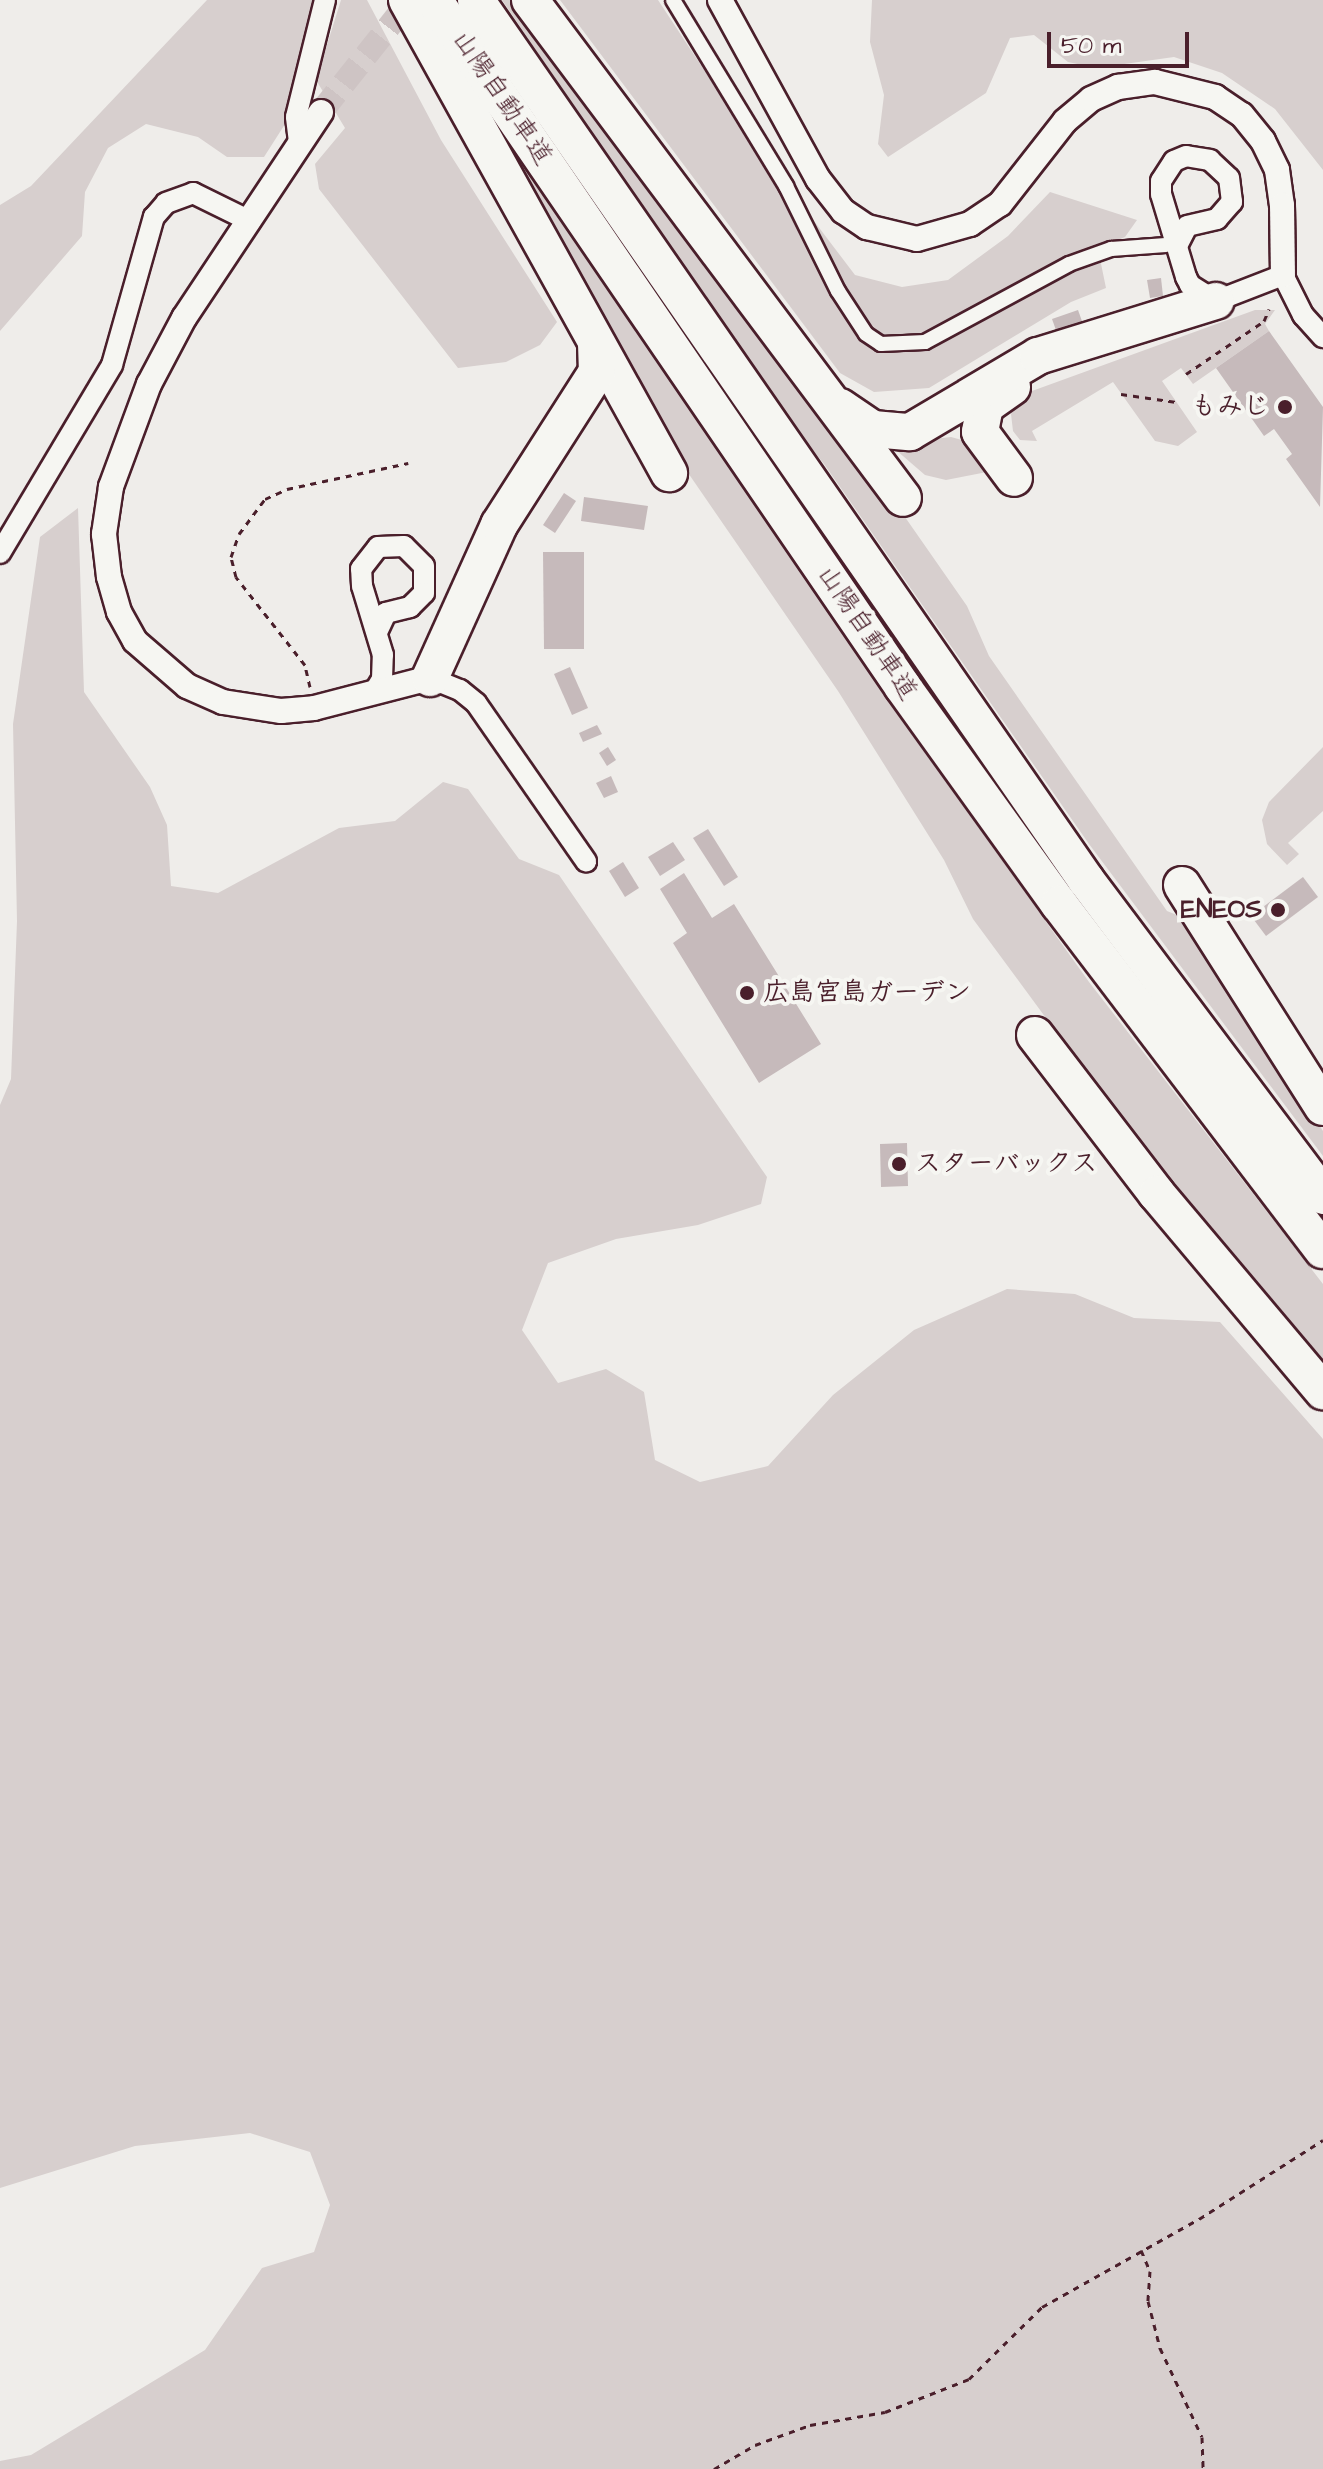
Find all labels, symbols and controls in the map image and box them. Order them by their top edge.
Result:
scale bar [1051,16,1193,66]
street label: 山陽自動車道 [445,25,559,171]
text: 50 m [1061,29,1121,63]
place label: もみじ [1191,391,1269,423]
marker: もみじ [1276,398,1294,416]
street label: 山陽自動車道 [810,560,924,706]
place label: ENEOS [1181,894,1262,926]
marker: ENEOS [1269,901,1287,919]
place label: 広島宮島ガーデン [763,977,971,1009]
marker: 広島宮島ガーデン [738,984,756,1002]
place label: スターバックス [915,1148,1097,1180]
marker: スターバックス [890,1155,908,1173]

